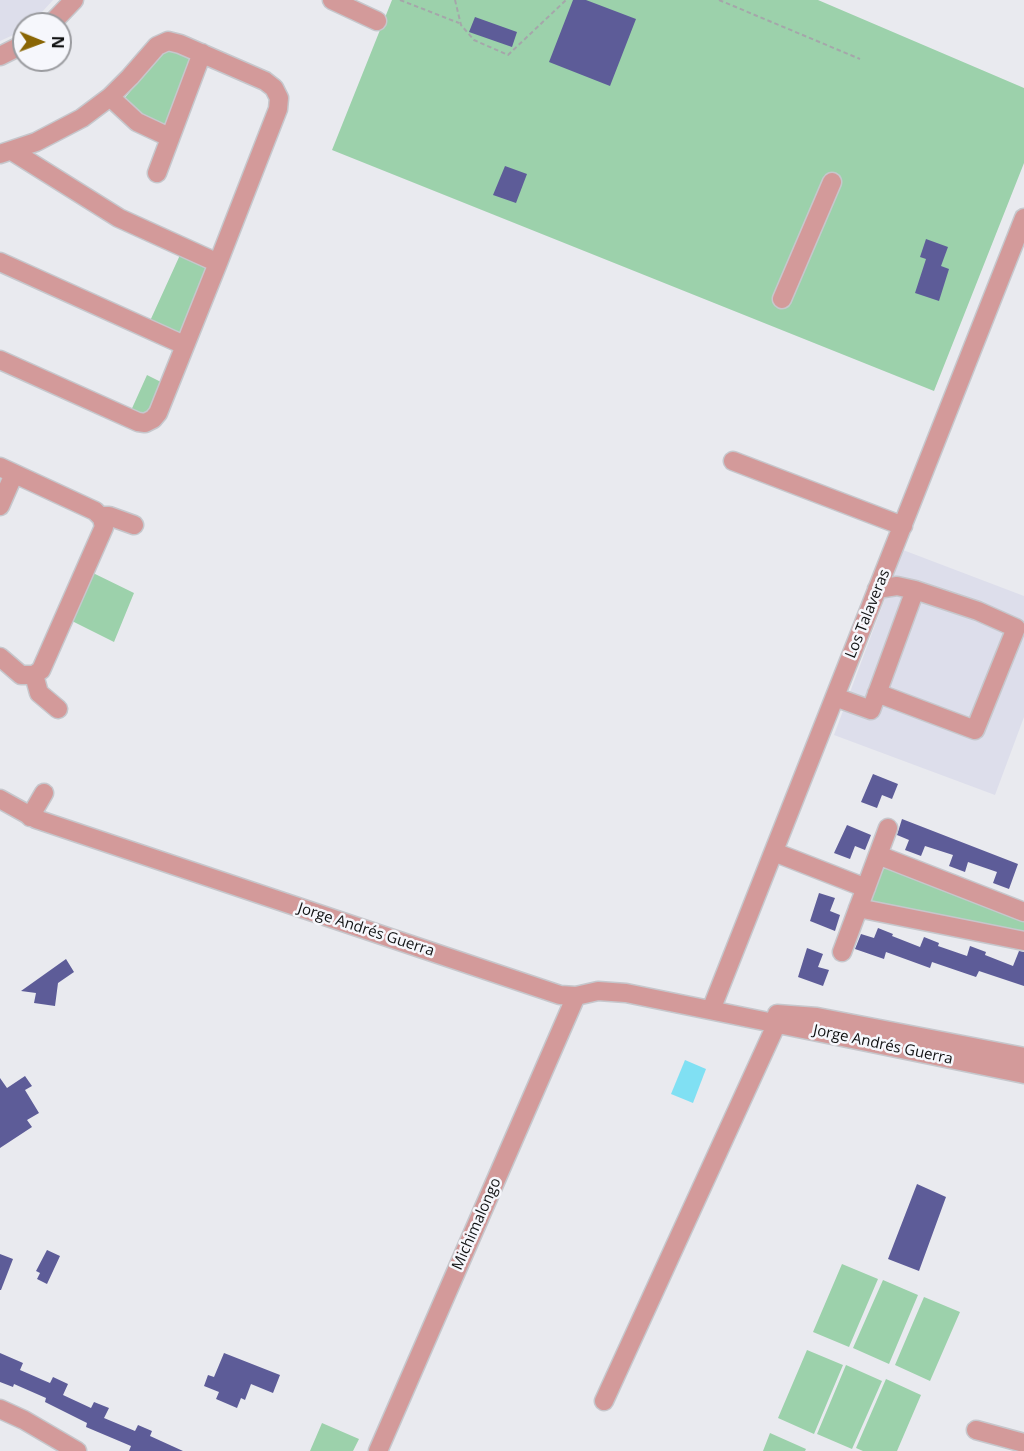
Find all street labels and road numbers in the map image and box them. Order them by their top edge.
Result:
street label: Los Talaveras [842,567,894,661]
street label: Jorge Andrés Guerra [296,899,436,961]
street label: Jorge Andrés Guerra [812,1021,954,1069]
street label: Michimalongo [449,1175,505,1273]

